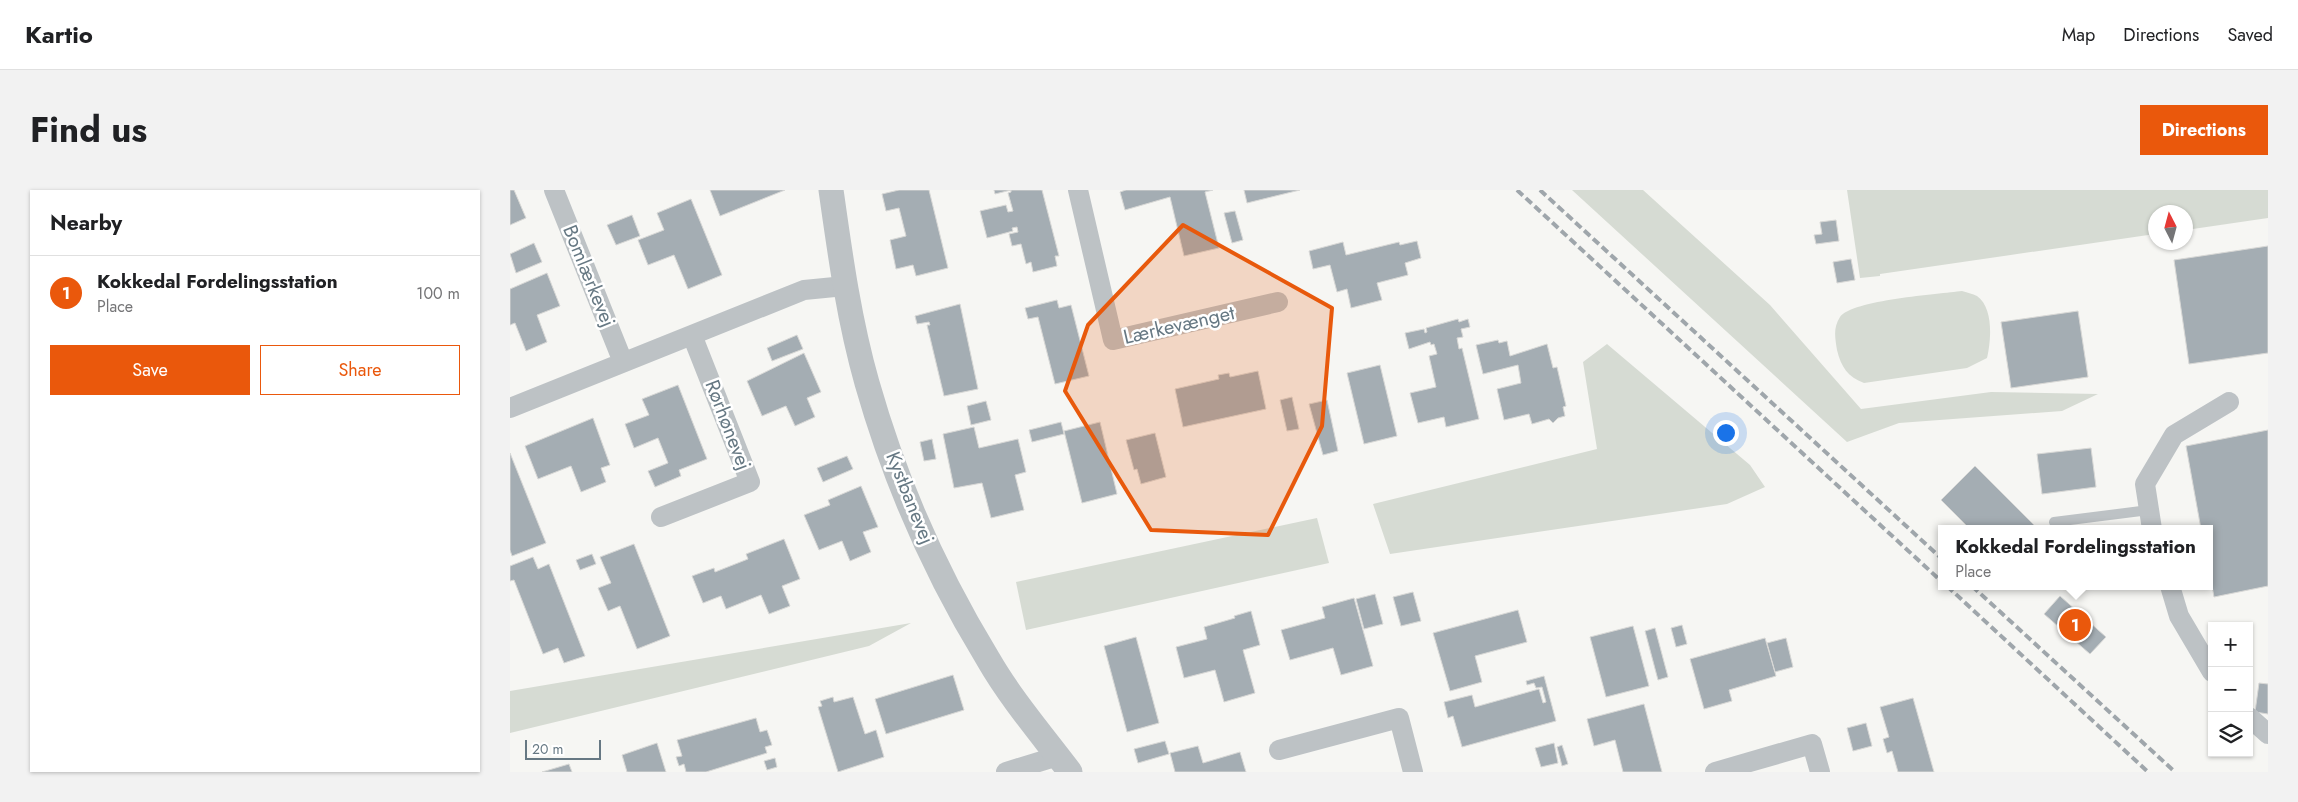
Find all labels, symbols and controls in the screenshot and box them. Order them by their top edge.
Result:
text: Kartio [25,17,93,52]
text: Map [2062,22,2095,48]
text: Directions [2123,22,2199,48]
text: Saved [2227,22,2273,48]
text: Find us [30,105,147,155]
button: Directions [2140,105,2268,155]
north arrow [2148,205,2193,250]
text: Nearby [50,208,122,238]
street label: Bomlærkevej [555,221,623,331]
text: Kokkedal Fordelingsstation [97,268,338,295]
text: 1 [62,282,70,305]
text: 100 m [416,282,460,305]
text: Place [97,295,133,318]
street label: Lærkevænget [1121,298,1238,352]
button: Save [50,345,250,395]
button: Share [260,345,460,395]
street label: Rørhønevej [697,376,759,474]
your location [1713,420,1739,446]
street label: Kystbanevej [878,447,942,549]
popup [1938,525,2213,590]
text: Kokkedal Fordelingsstation [1955,533,2196,560]
text: Place [1955,560,1991,583]
pin: 1 [2059,606,2091,644]
map controls [2208,622,2253,757]
button: + [2208,622,2253,667]
button: − [2208,667,2253,712]
button: layers [2208,712,2253,757]
scale bar [525,737,601,760]
text: 20 m [532,739,564,759]

